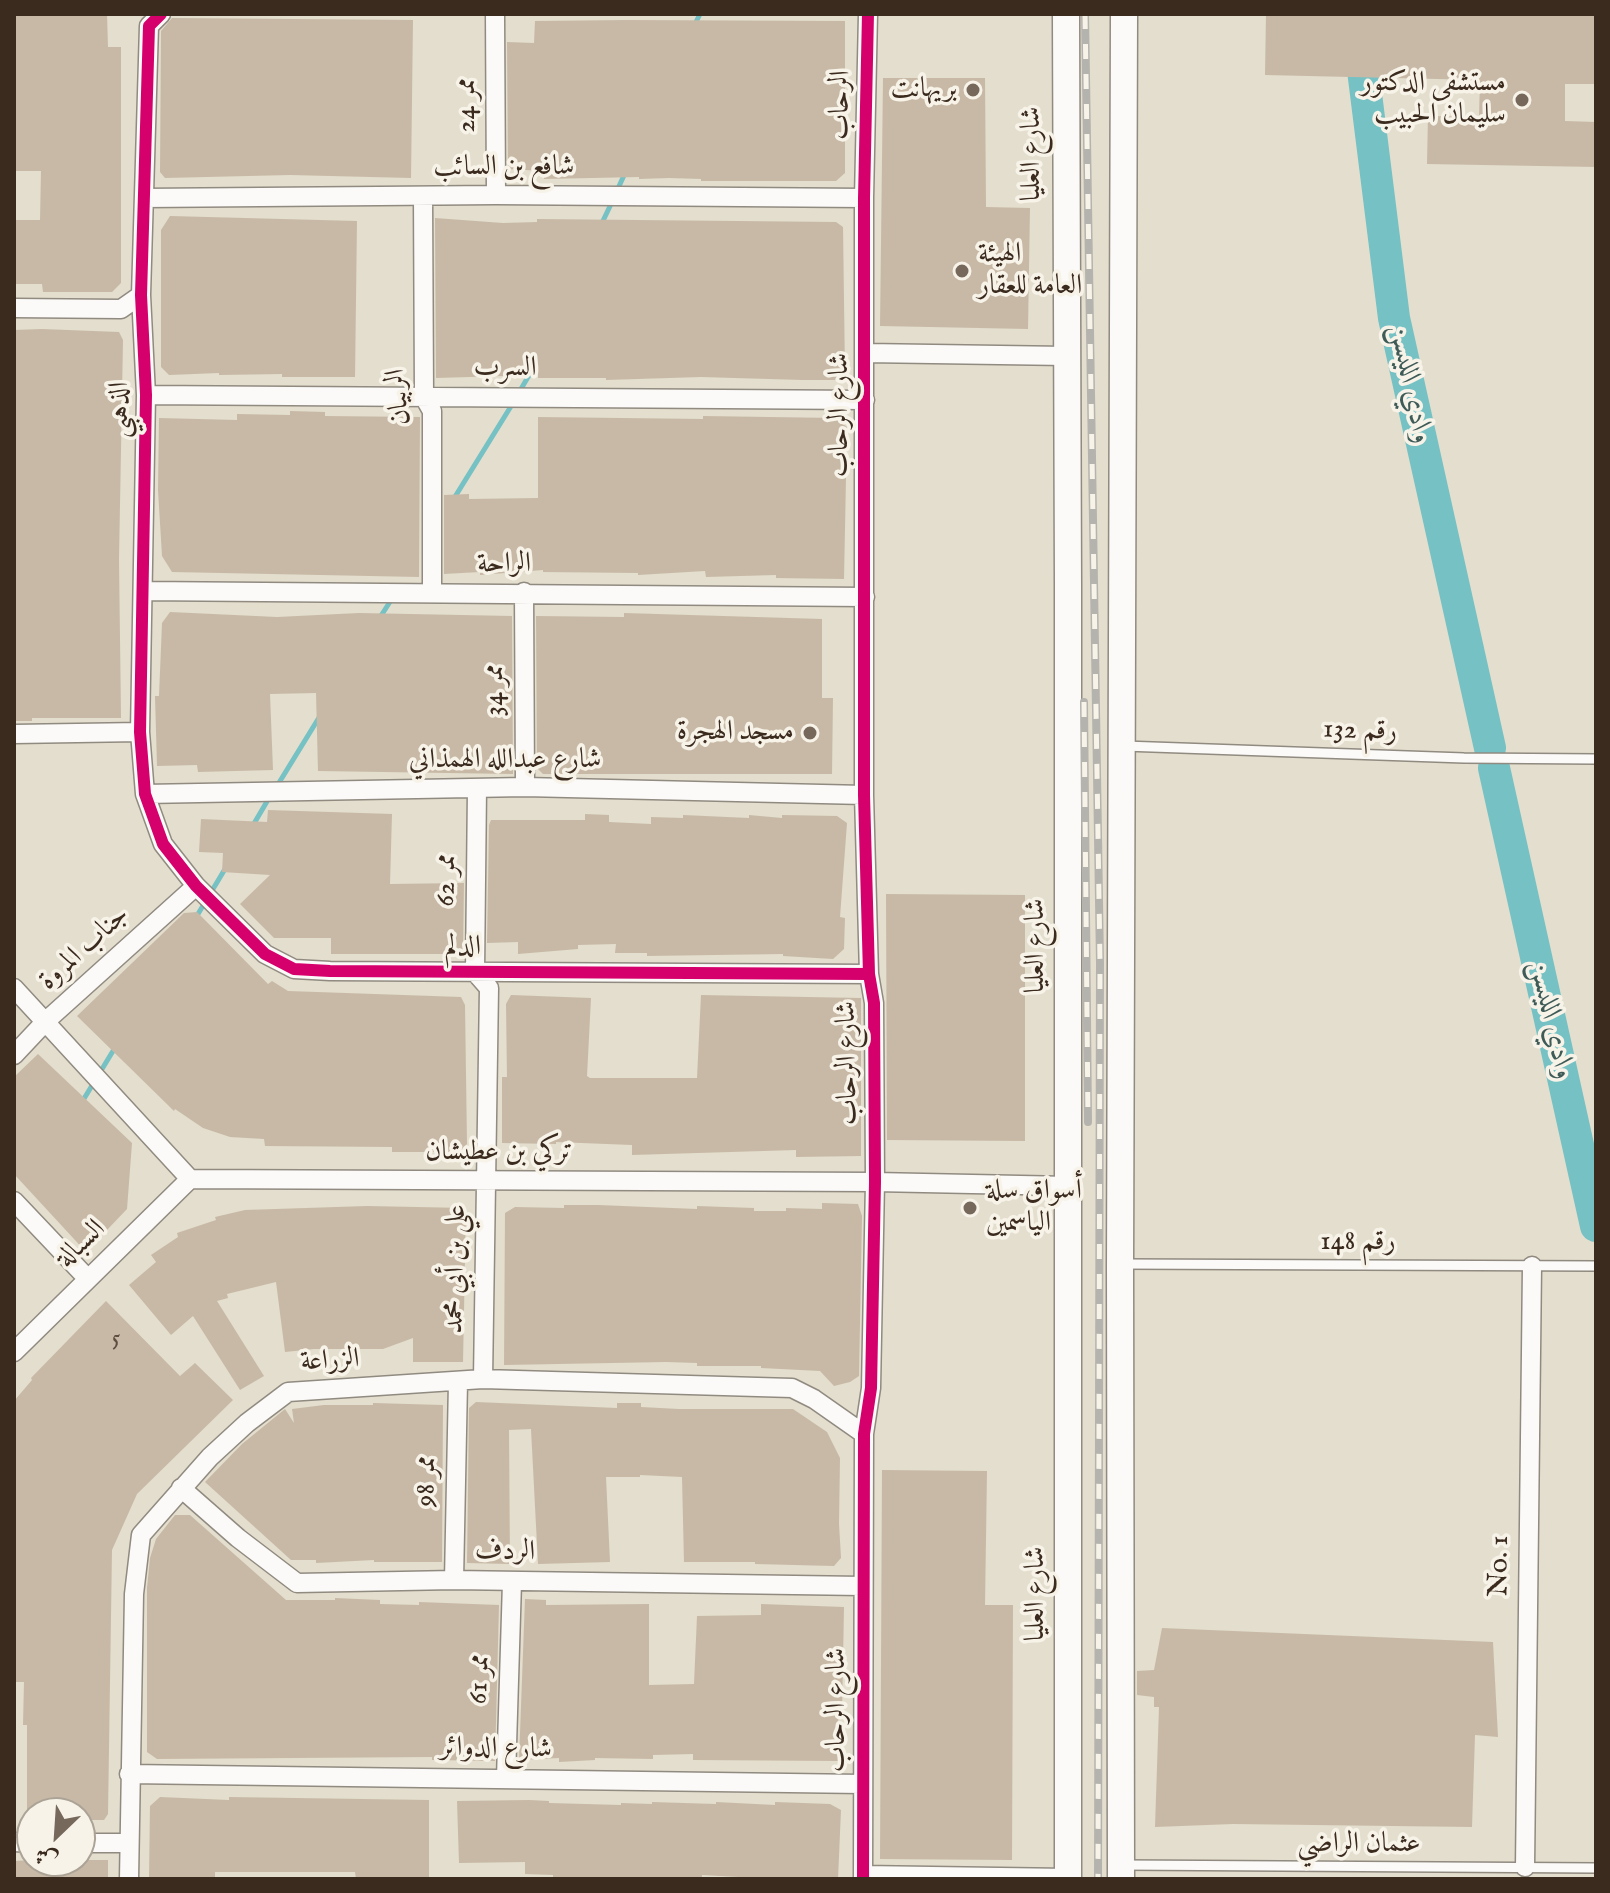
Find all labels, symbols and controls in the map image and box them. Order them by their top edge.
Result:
place label: مستشفى الدكتور سليمان الحبيب [1361,67,1506,133]
street label: الرحاب [825,70,859,140]
place label: بريهانت [891,73,957,107]
street label: ممر 24 [451,77,485,133]
marker: بريهانت [964,81,982,99]
marker: مستشفى الدكتور سليمان الحبيب [1513,91,1531,109]
street label: شارع العليا [1016,107,1050,201]
street label: شافع بن السائب [434,151,574,185]
place label: الهيئة العامة للعقار [978,238,1082,304]
marker: الهيئة العامة للعقار [953,262,971,280]
water label: وادي الليسن [1379,321,1439,447]
street label: السرب [473,352,537,386]
street label: شارع الرحاب [824,353,858,477]
street label: الربيان [380,367,420,427]
street label: الذهبي [104,382,138,438]
street label: الراحة [477,548,531,582]
street label: ممر 34 [479,664,513,716]
street label: رقم 132 [1322,714,1398,750]
place label: مسجد الهجرة [677,716,794,750]
marker: مسجد الهجرة [801,724,819,742]
street label: شارع عبدالله الهمذاني [409,744,601,778]
street label: ممر 62 [431,853,465,907]
street label: جناب المروة [33,899,137,999]
street label: شارع العليا [1020,899,1054,993]
street label: الدلم [445,931,481,965]
water label: وادي الليسن [1519,957,1581,1083]
street label: شارع الرحاب [831,1001,867,1125]
street label: تركي بن عطيشان [425,1136,573,1170]
place label: أسواق سلة الياسمين [986,1175,1082,1241]
marker: أسواق سلة الياسمين [961,1199,979,1217]
street label: علي بن أبي محمد [439,1204,475,1334]
street label: السبالة [50,1214,114,1276]
street label: رقم 148 [1320,1226,1396,1260]
house number: 5 [112,1326,120,1354]
street label: الزراعة [300,1344,360,1380]
street label: ممر 98 [411,1455,445,1507]
street label: No. 1 [1484,1535,1518,1597]
street label: الردف [474,1536,536,1570]
street label: شارع العليا [1020,1547,1054,1641]
street label: شارع الرحاب [821,1648,855,1772]
street label: ممر 61 [463,1653,499,1705]
street label: شارع الدوائر [440,1732,552,1768]
north arrow [16,1797,96,1877]
street label: عثمان الراضي [1297,1828,1421,1862]
text: ش [31,1840,63,1874]

